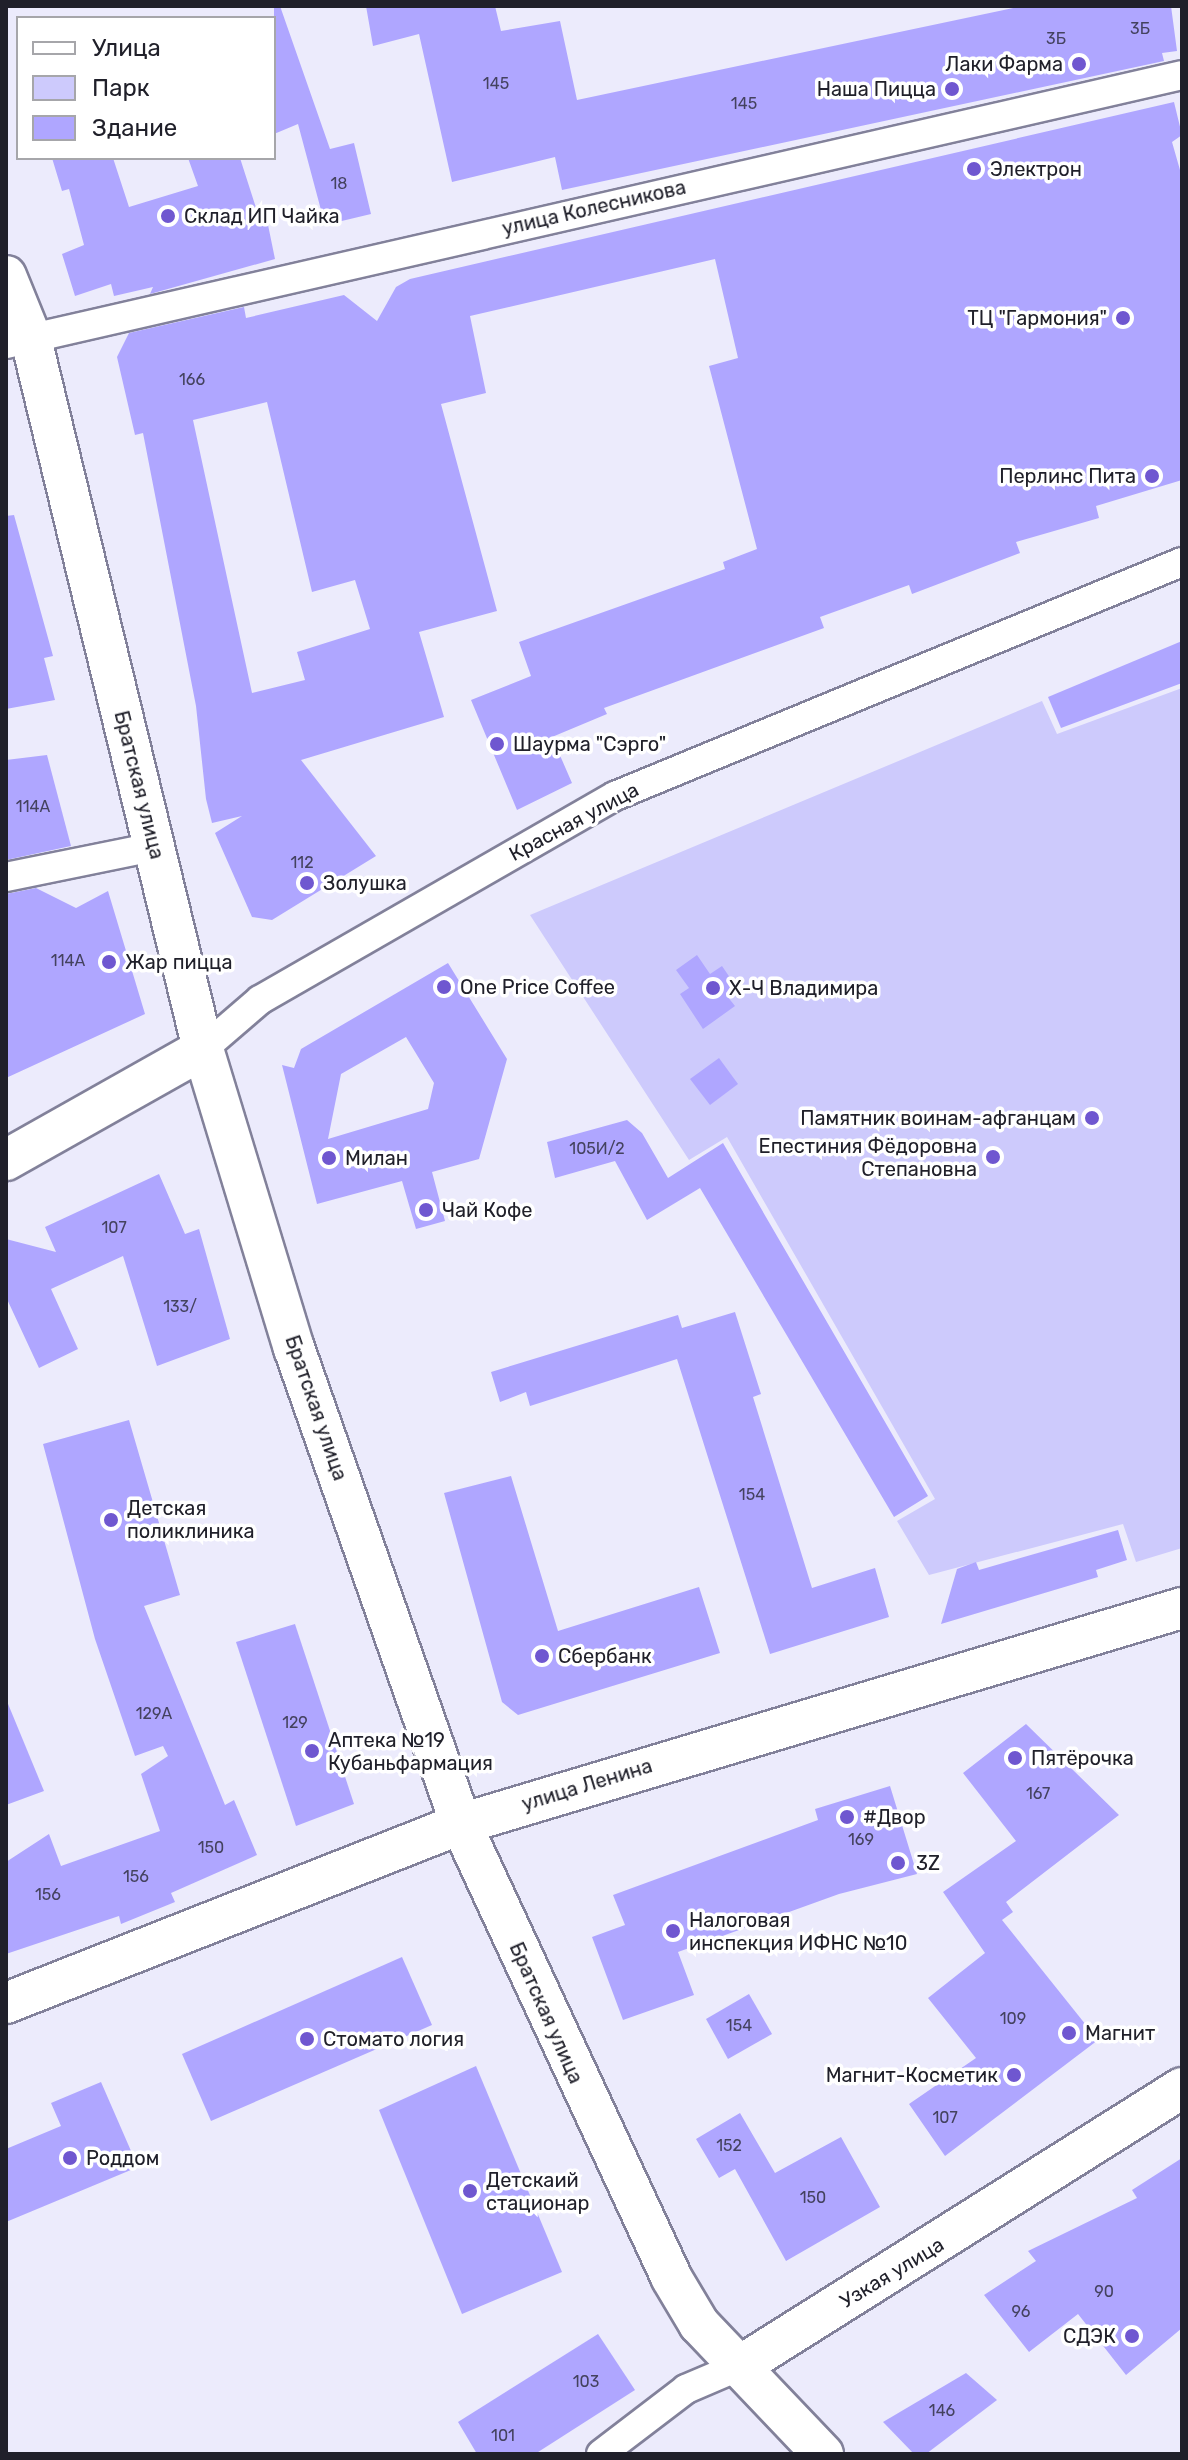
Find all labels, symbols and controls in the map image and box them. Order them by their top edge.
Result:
legend [16,16,276,160]
house number: 3Б [1130,19,1150,39]
house number: 3Б [1046,29,1066,49]
text: Улица [92,34,161,62]
place label: Лаки Фарма [945,52,1063,76]
marker: Лаки Фарма [1070,55,1088,73]
text: Парк [92,74,150,102]
house number: 145 [483,74,509,94]
place label: Наша Пицца [817,77,936,101]
marker: Наша Пицца [943,80,961,98]
house number: 145 [731,94,757,114]
text: Здание [92,114,177,142]
place label: Электрон [990,157,1082,181]
marker: Электрон [965,160,983,178]
house number: 18 [330,174,348,194]
street label: улица Колесникова [500,175,688,241]
place label: Склад ИП Чайка [184,204,340,228]
marker: Склад ИП Чайка [159,207,177,225]
place label: ТЦ "Гармония" [967,306,1107,330]
marker: ТЦ "Гармония" [1114,309,1132,327]
house number: 166 [179,370,205,390]
place label: Перлинс Пита [999,464,1136,488]
marker: Перлинс Пита [1143,467,1161,485]
street label: Братская улица [109,708,169,862]
place label: Шаурма "Сэрго" [513,732,666,756]
marker: Шаурма "Сэрго" [488,735,506,753]
street label: Красная улица [505,778,643,866]
house number: 114А [16,797,50,817]
house number: 112 [290,853,314,873]
place label: Золушка [323,871,407,895]
marker: Золушка [298,874,316,892]
place label: Жар пицца [125,950,232,974]
house number: 114А [51,951,85,971]
marker: Жар пицца [100,953,118,971]
place label: One Price Coffee [460,975,615,999]
place label: Х-Ч Владимира [729,976,878,1000]
marker: One Price Coffee [435,978,453,996]
marker: Х-Ч Владимира [704,979,722,997]
place label: Памятник воинам-афганцам [800,1106,1076,1130]
marker: Памятник воинам-афганцам [1083,1109,1101,1127]
place label: Епестиния Фёдоровна Степановна [759,1134,977,1181]
house number: 105И/2 [569,1139,625,1159]
place label: Милан [345,1146,408,1170]
marker: Епестиния Фёдоровна Степановна [984,1148,1002,1166]
marker: Милан [320,1149,338,1167]
place label: Чай Кофе [442,1198,532,1222]
marker: Чай Кофе [417,1201,435,1219]
house number: 107 [101,1218,127,1238]
house number: 133/ [163,1297,197,1317]
street label: Братская улица [280,1332,352,1484]
house number: 154 [739,1485,765,1505]
place label: Детская поликлиника [127,1496,255,1543]
marker: Детская поликлиника [102,1511,120,1529]
place label: Сбербанк [558,1644,652,1668]
marker: Сбербанк [533,1647,551,1665]
house number: 129А [136,1704,172,1724]
house number: 129 [282,1713,308,1733]
place label: Аптека №19 Кубаньфармация [328,1728,493,1775]
marker: Аптека №19 Кубаньфармация [303,1742,321,1760]
place label: Пятёрочка [1031,1746,1134,1770]
marker: Пятёрочка [1006,1749,1024,1767]
street label: улица Ленина [519,1754,655,1816]
house number: 167 [1026,1784,1050,1804]
place label: #Двор [863,1805,926,1829]
marker: #Двор [838,1808,856,1826]
house number: 169 [848,1830,874,1850]
house number: 150 [198,1838,224,1858]
place label: 3Z [916,1851,940,1875]
marker: 3Z [887,1852,909,1874]
house number: 156 [123,1867,149,1887]
house number: 156 [35,1885,61,1905]
place label: Налоговая инспекция ИФНС №10 [689,1908,907,1955]
marker: Налоговая инспекция ИФНС №10 [664,1922,682,1940]
street label: Братская улица [504,1939,588,2087]
house number: 109 [1000,2009,1026,2029]
house number: 154 [726,2016,752,2036]
place label: Магнит [1085,2021,1155,2045]
marker: Магнит [1060,2024,1078,2042]
place label: Стомато логия [323,2027,464,2051]
marker: Стомато логия [298,2030,316,2048]
place label: Магнит-Косметик [826,2063,998,2087]
marker: Магнит-Косметик [1005,2066,1023,2084]
house number: 107 [932,2108,958,2128]
house number: 152 [716,2136,742,2156]
place label: Роддом [86,2146,159,2170]
marker: Роддом [61,2149,79,2167]
place label: Детскаий стационар [486,2168,589,2215]
marker: Детскаий стационар [461,2182,479,2200]
house number: 150 [800,2188,826,2208]
street label: Узкая улица [836,2233,948,2313]
house number: 90 [1094,2282,1114,2302]
house number: 96 [1012,2302,1030,2322]
place label: СДЭК [1063,2324,1116,2348]
marker: СДЭК [1123,2327,1141,2345]
house number: 103 [573,2372,599,2392]
house number: 146 [929,2401,955,2421]
house number: 101 [491,2426,515,2446]

